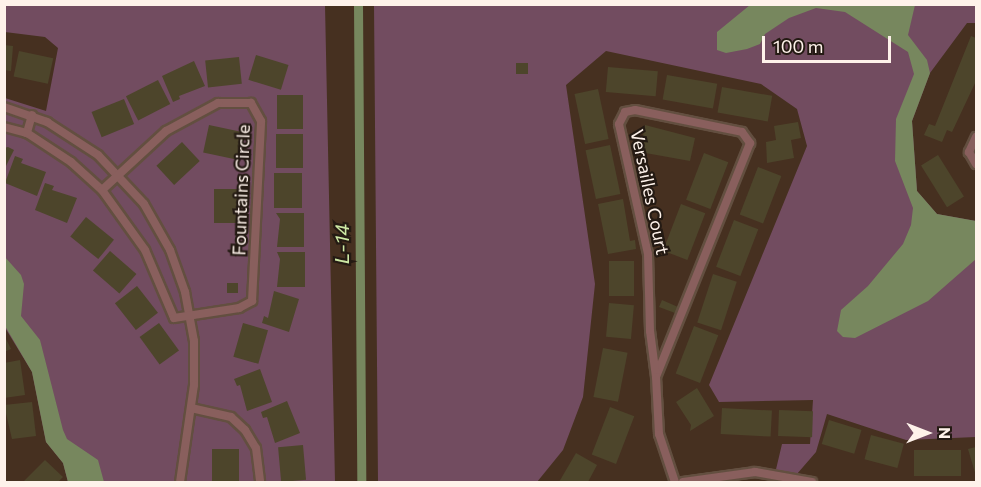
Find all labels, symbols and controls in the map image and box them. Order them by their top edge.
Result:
scale bar [765,24,894,62]
text: 100 m [773,35,823,57]
street label: Fountains Circle [228,124,254,256]
street label: Versailles Court [626,127,674,257]
water label: L-14 [329,224,353,264]
north arrow [897,403,957,463]
text: N [936,427,955,439]

